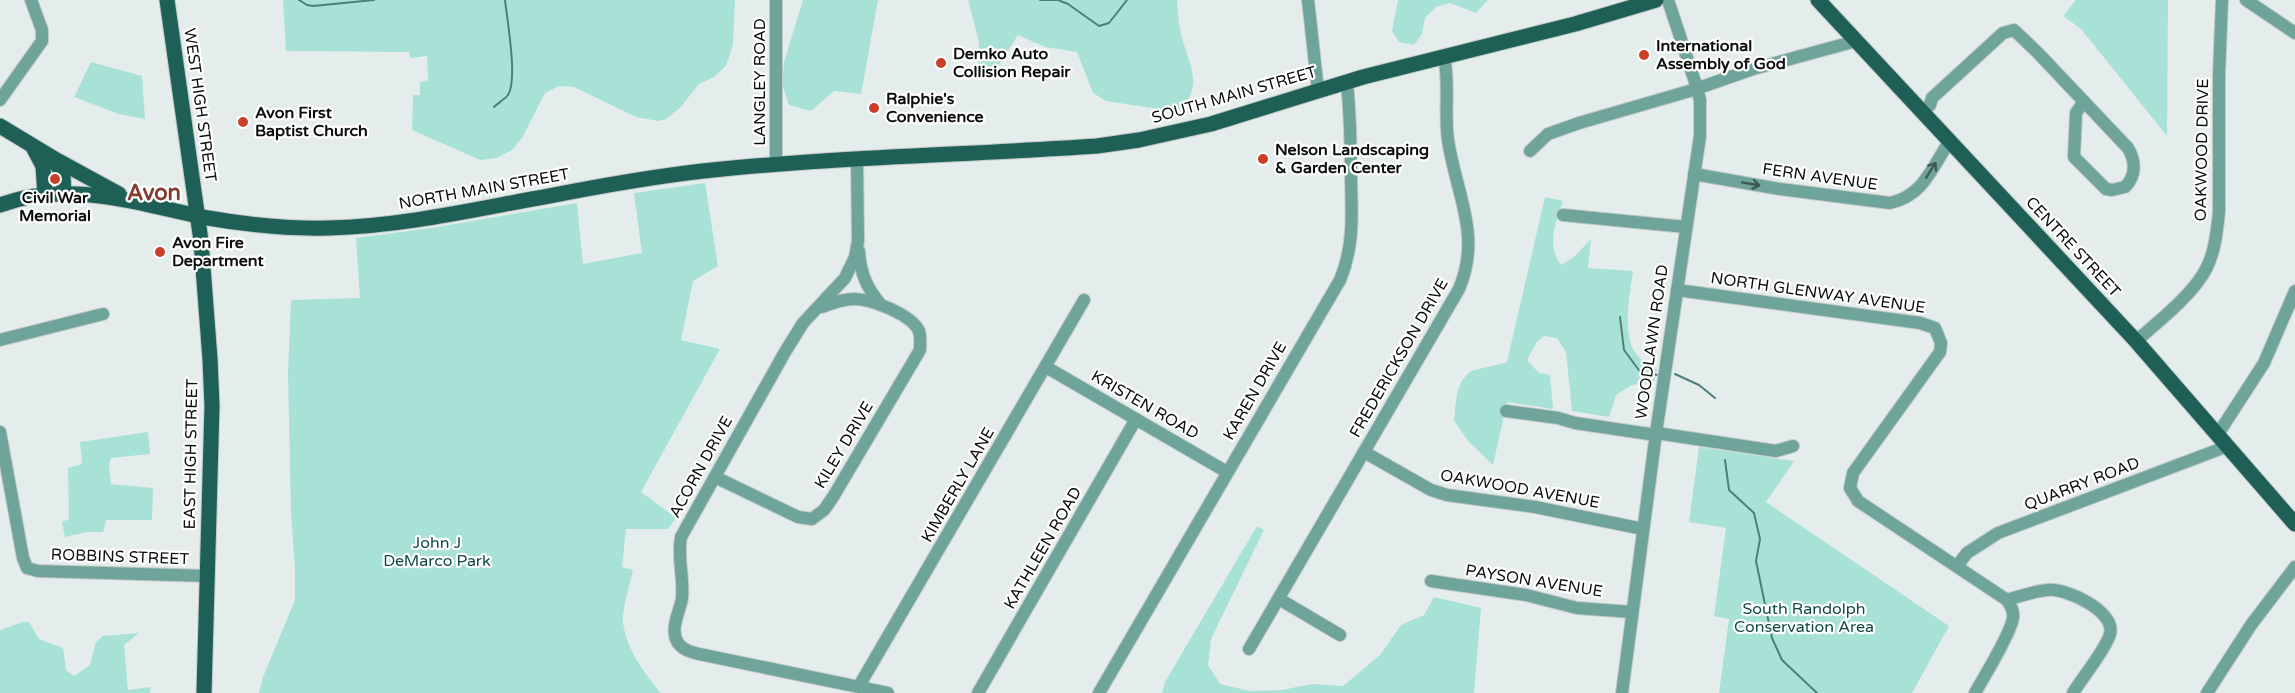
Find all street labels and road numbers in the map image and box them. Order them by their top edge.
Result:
street label: LANGLEY ROAD [750,18,770,146]
street label: WEST HIGH STREET [179,27,221,183]
street label: SOUTH MAIN STREET [1149,62,1319,128]
street label: OAKWOOD DRIVE [2191,78,2213,222]
street label: FERN AVENUE [1761,159,1879,195]
street label: NORTH MAIN STREET [397,164,571,214]
street label: CENTRE STREET [2021,193,2125,302]
street label: WOODLAWN ROAD [1631,263,1673,421]
street label: NORTH GLENWAY AVENUE [1709,268,1927,318]
street label: FREDERICKSON DRIVE [1345,275,1453,441]
street label: KAREN DRIVE [1219,338,1291,444]
street label: KRISTEN ROAD [1088,366,1202,444]
street label: EAST HIGH STREET [180,378,202,530]
street label: KILEY DRIVE [810,398,878,492]
street label: ACORN DRIVE [665,413,737,521]
street label: KIMBERLY LANE [917,424,999,546]
street label: QUARRY ROAD [2021,453,2143,515]
street label: OAKWOOD AVENUE [1439,465,1601,513]
street label: KATHLEEN ROAD [1000,483,1086,613]
street label: ROBBINS STREET [50,545,190,569]
street label: PAYSON AVENUE [1464,560,1604,602]

